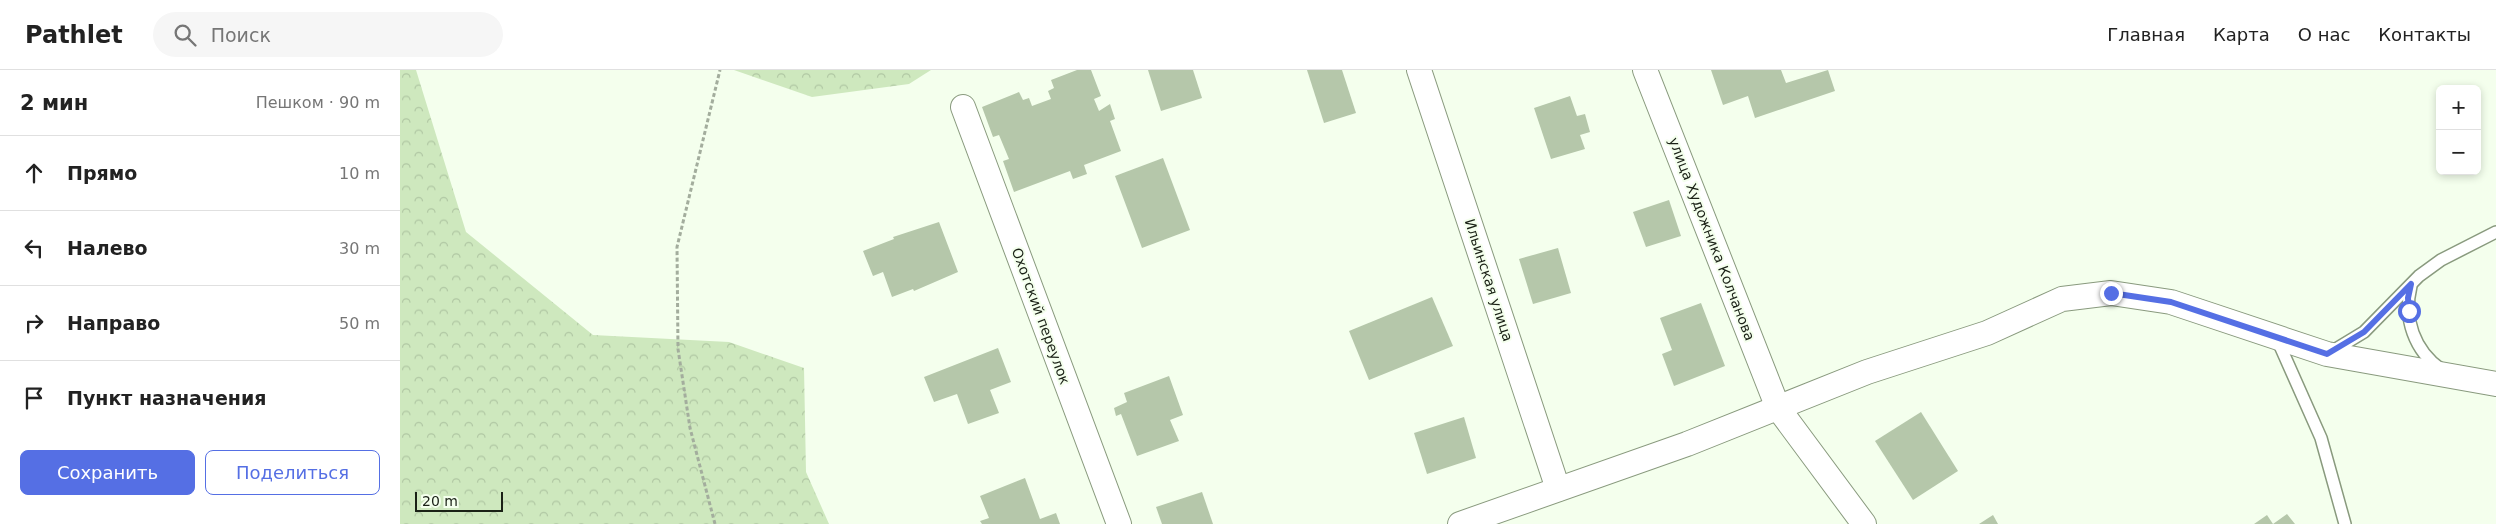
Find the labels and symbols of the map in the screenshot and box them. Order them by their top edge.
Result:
street label: улица Художника Колчанова [1666,135,1758,343]
street label: Ильинская улица [1462,217,1516,343]
street label: Охотский переулок [1009,245,1073,387]
route end [2100,282,2123,305]
route start [2398,300,2421,323]
scale bar [415,489,502,512]

